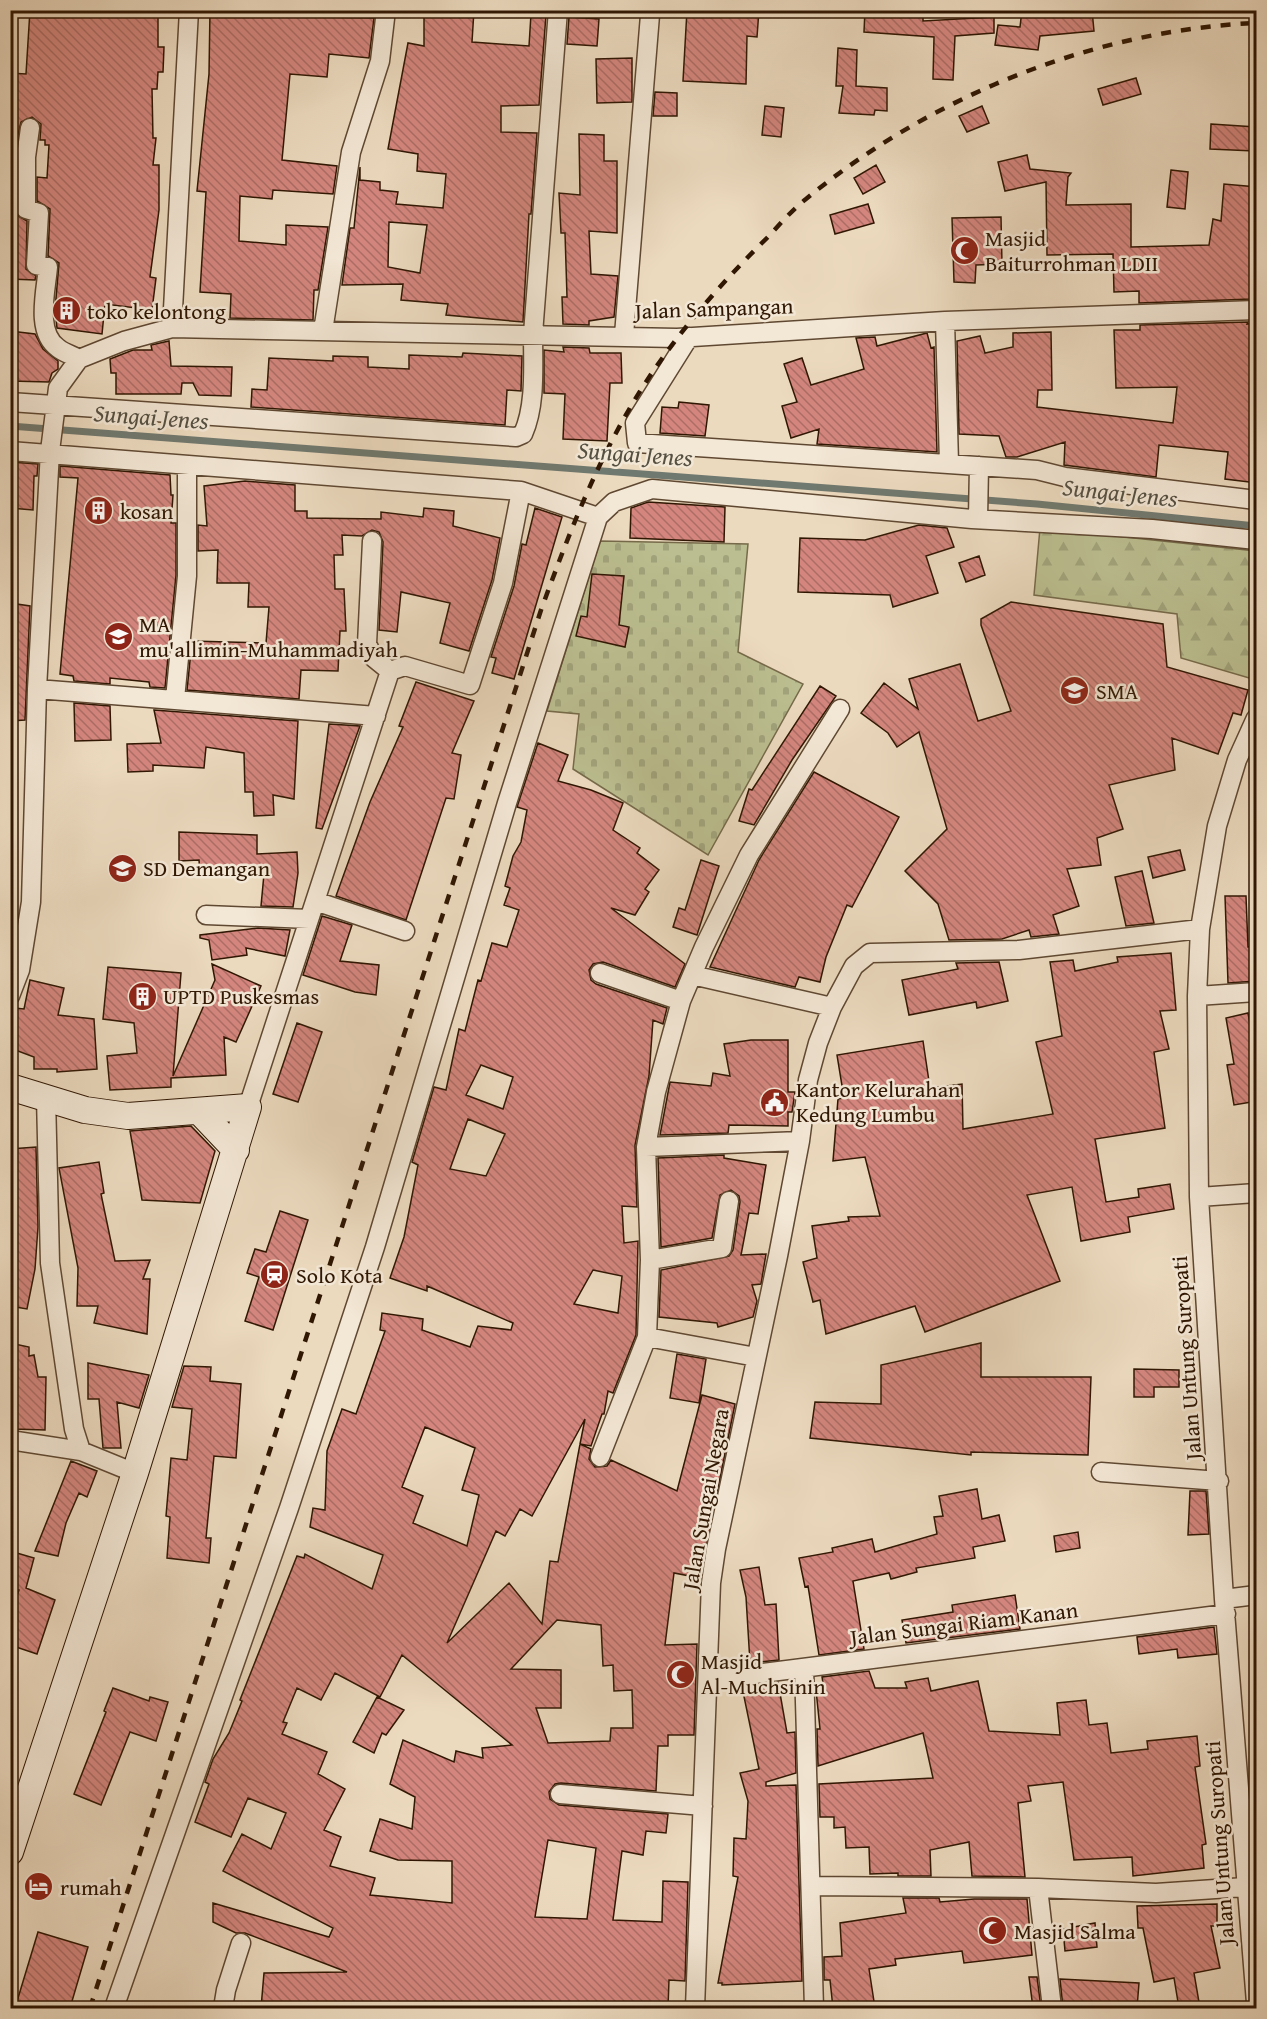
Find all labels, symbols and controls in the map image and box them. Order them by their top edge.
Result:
place label: Masjid Baiturrohman LDII [985,222,1158,279]
mosque icon: Masjid Baiturrohman LDII [948,235,980,267]
street label: Jalan Sampangan [631,289,794,327]
building icon: toko kelontong [50,295,82,327]
place label: toko kelontong [87,295,226,327]
water label: Sungai Jenes [92,395,210,438]
water label: Sungai Jenes [576,432,694,475]
water label: Sungai Jenes [1061,469,1180,516]
building icon: kosan [83,495,115,527]
place label: kosan [120,495,174,527]
place label: MA mu'allimin-Muhammadiyah [139,608,398,665]
school or university icon: MA mu'allimin-Muhammadiyah [102,621,134,653]
school or university icon: SMA [1059,675,1091,707]
place label: SMA [1096,675,1139,707]
school or university icon: SD Demangan [106,852,138,884]
place label: SD Demangan [143,852,271,884]
building icon: UPTD Puskesmas [126,980,158,1012]
place label: UPTD Puskesmas [163,980,319,1012]
place label: Kantor Kelurahan Kedung Lumbu [796,1073,961,1130]
public building icon: Kantor Kelurahan Kedung Lumbu [759,1086,791,1118]
street label: Jalan Untung Suropati [1163,1255,1209,1464]
station icon: Solo Kota [259,1259,291,1291]
place label: Solo Kota [296,1259,383,1291]
street label: Jalan Sungai Negara [673,1405,737,1595]
street label: Jalan Sungai Riam Kanan [845,1593,1080,1653]
place label: Masjid Al-Muchsinin [701,1645,826,1702]
mosque icon: Masjid Al-Muchsinin [664,1658,696,1690]
street label: Jalan Untung Suropati [1196,1740,1242,1949]
hotel icon: rumah [23,1871,55,1903]
place label: rumah [60,1871,122,1903]
mosque icon: Masjid Salma [977,1915,1009,1947]
place label: Masjid Salma [1014,1915,1136,1947]

